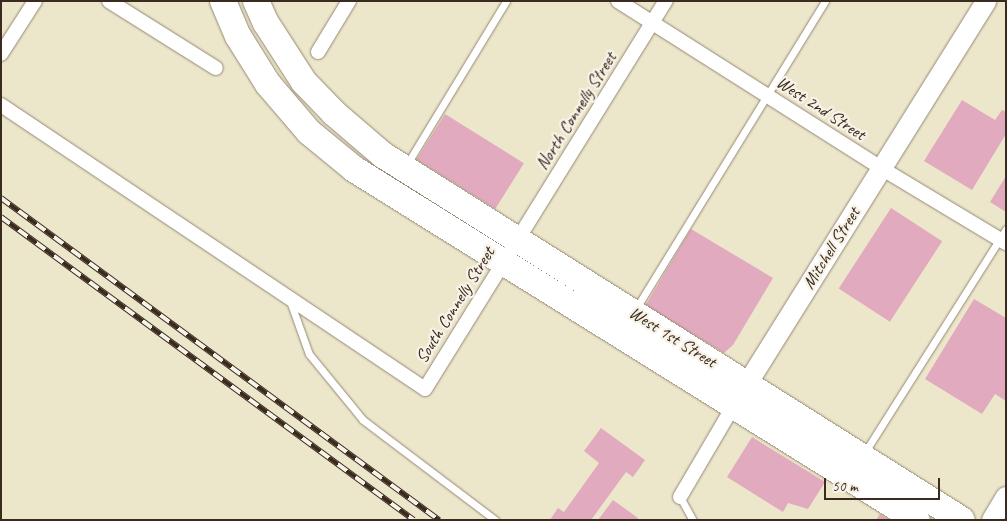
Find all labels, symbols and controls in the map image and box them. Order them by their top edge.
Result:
street label: North Connelly Street [531,48,621,174]
street label: West 2nd Street [772,71,870,145]
street label: Mitchell Street [797,203,865,293]
street label: South Connelly Street [411,243,499,367]
street label: West 1st Street [625,302,721,372]
scale bar [827,468,943,500]
text: 50 m [832,477,858,496]

